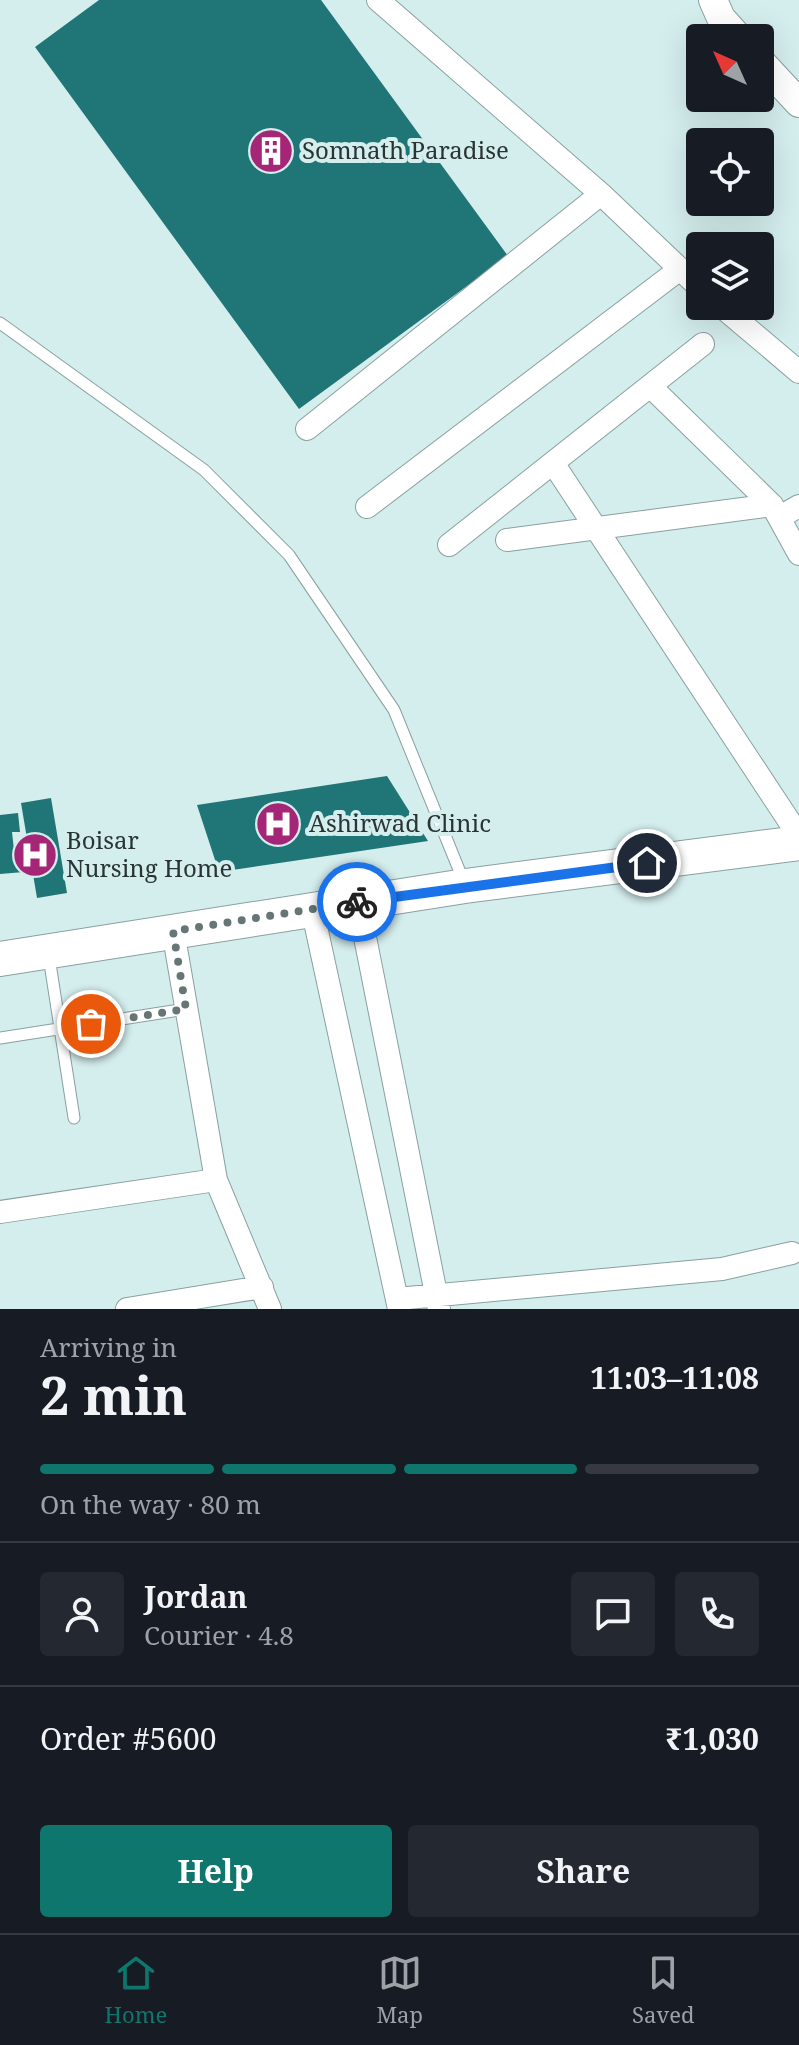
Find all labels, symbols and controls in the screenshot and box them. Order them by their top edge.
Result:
north arrow [686,24,774,112]
map controls [686,24,774,320]
building icon: Somnath Paradise [247,127,295,175]
button: locate [686,128,774,216]
place label: Somnath Paradise [302,133,509,166]
button: layers [686,232,774,320]
hospital icon: Ashirwad Clinic [254,800,302,848]
place label: Ashirwad Clinic [309,806,491,839]
place label: Boisar Nursing Home [66,823,232,884]
pin [613,829,681,897]
hospital icon: Boisar Nursing Home [11,831,59,879]
icon: home [625,841,669,885]
courier [317,862,397,942]
icon: bike [335,880,379,924]
pin [57,990,125,1058]
icon: bag [69,1002,113,1046]
text: Arriving in [40,1329,177,1365]
text: 11:03–11:08 [590,1357,759,1398]
text: 2 min [40,1359,187,1430]
text: On the way · 80 m [40,1486,261,1522]
button: person [40,1572,124,1656]
button: chat [571,1572,655,1656]
button: phone [675,1572,759,1656]
text: Jordan [144,1576,247,1617]
text: Courier · 4.8 [144,1617,294,1653]
text: Order #5600 [40,1718,217,1759]
text: ₹1,030 [666,1718,759,1759]
button: Help [40,1825,392,1917]
button: Share [408,1825,759,1917]
tab: Home [105,1951,167,2029]
tab: Map [376,1951,423,2029]
tab: Saved [632,1951,694,2029]

